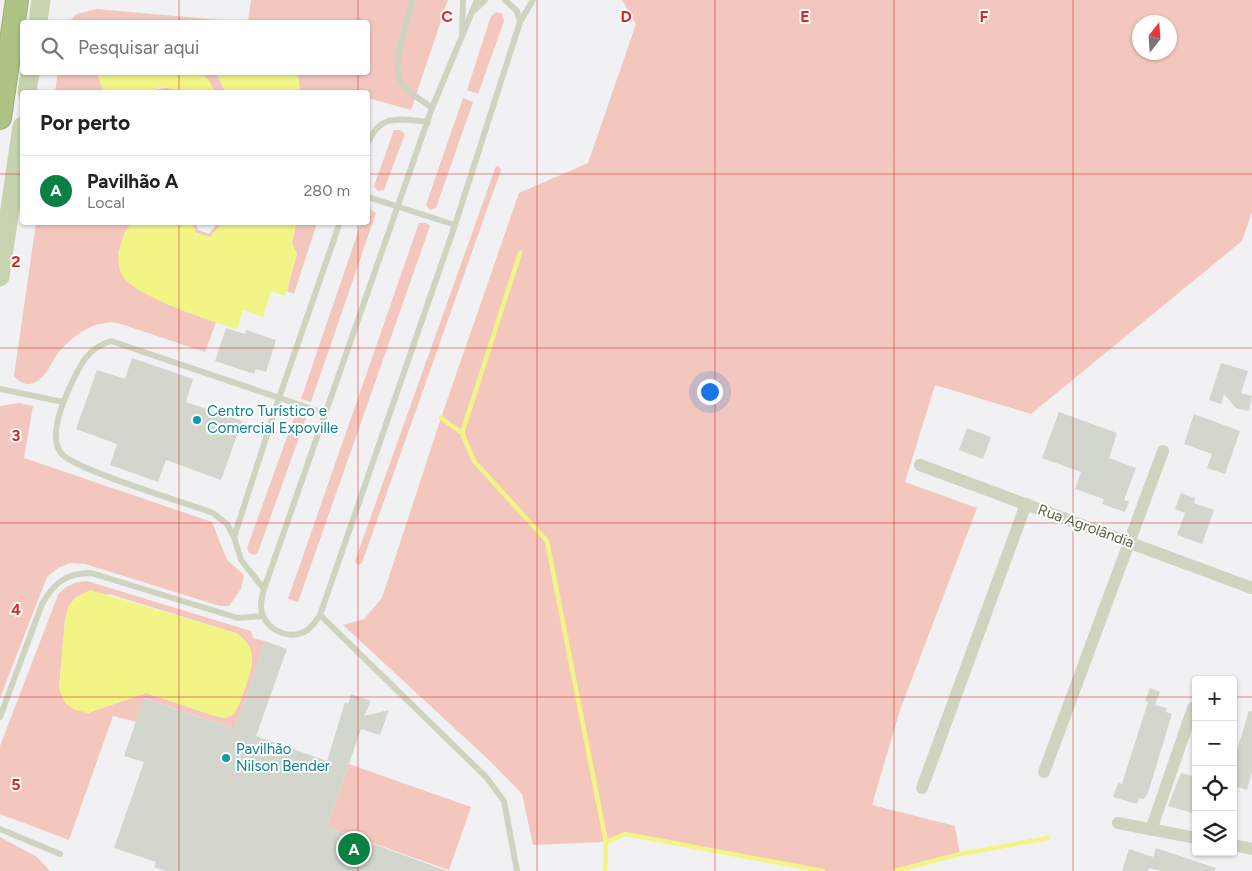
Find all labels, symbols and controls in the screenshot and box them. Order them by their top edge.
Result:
text: C [441,7,453,26]
text: D [620,7,632,26]
text: E [800,7,810,26]
text: F [980,7,989,26]
north arrow [1132,15,1177,60]
search box [20,20,370,75]
icon: search [38,34,66,62]
text: Pesquisar aqui [78,36,199,59]
text: Por perto [40,110,130,135]
text: Pavilhão A [87,170,178,193]
text: A [50,181,62,200]
text: 280 m [303,181,350,200]
text: Local [87,193,125,212]
text: 2 [11,252,21,271]
your location [697,379,723,405]
place label: Centro Turístico e Comercial Expoville [207,402,338,437]
marker: Centro Turístico e Comercial Expoville [191,414,203,426]
text: 3 [12,426,21,445]
street label: Rua Agrolândia [1035,500,1137,552]
text: 4 [11,600,21,619]
map controls [1192,676,1237,856]
button: + [1192,676,1237,721]
button: − [1192,721,1237,766]
place label: Pavilhão Nilson Bender [236,740,330,775]
marker: Pavilhão Nilson Bender [220,752,232,764]
button: locate [1192,766,1237,811]
text: 5 [11,775,21,794]
button: layers [1192,811,1237,856]
pin: A [338,830,370,868]

